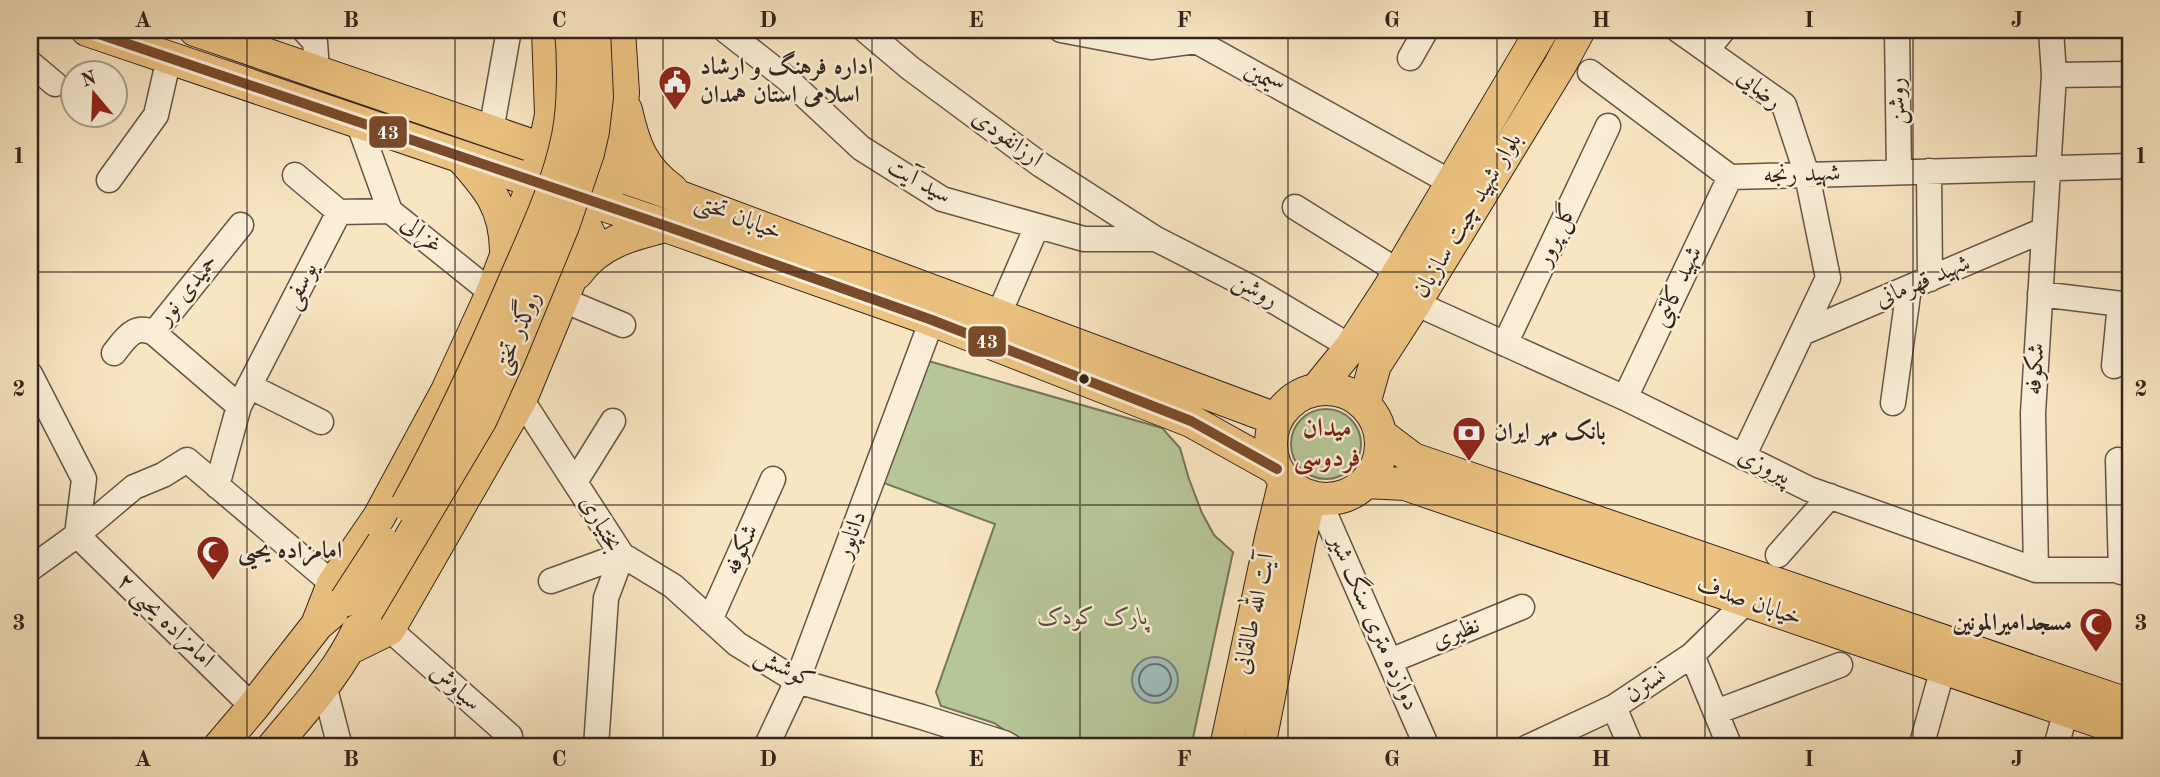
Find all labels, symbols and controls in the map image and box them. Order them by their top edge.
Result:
text: A [134,9,152,32]
text: B [343,9,359,32]
text: C [551,9,567,32]
text: D [759,9,777,32]
text: E [968,9,984,32]
text: F [1176,9,1192,32]
text: G [1384,9,1400,32]
text: H [1592,9,1610,32]
text: I [1804,9,1814,32]
text: J [2011,9,2023,32]
place label: اداره فرهنگ و ارشاد اسلامی استان همدان [700,50,873,108]
street label: سیمین [1240,59,1288,99]
north arrow [60,60,130,130]
public building icon: اداره فرهنگ و ارشاد اسلامی استان همدان [656,63,694,112]
street label: رضایی [1732,65,1786,116]
text: N [79,69,100,92]
street label: روشن [1886,77,1912,125]
street label: ارزانفودی [967,106,1047,173]
line badge: 43 [368,115,408,149]
text: 43 [377,125,399,144]
street label: بلوار شهید چیت سازیان [1409,129,1528,304]
text: 1 [12,145,26,168]
text: 1 [2134,145,2148,168]
street label: سید آیت [883,151,957,210]
street label: شهید رنجه [1763,162,1841,189]
street label: خیابان تختی [690,190,785,248]
street label: گل پرور [1527,198,1585,273]
street label: غزالی [394,211,446,261]
street label: شهید کاتبی [1648,242,1711,333]
street label: حمیدی نور [152,251,224,332]
street label: شهید قهرمانی [1872,251,1974,314]
street label: یوسفی [279,258,326,314]
street label: روشن [1227,269,1282,315]
street label: روگذر تختی [483,285,549,379]
line badge: 43 [967,325,1007,358]
text: 43 [976,334,998,353]
street label: شکوفه [2020,342,2051,396]
unlabelled marker [1077,372,1091,386]
text: 2 [12,378,26,401]
text: 2 [2134,378,2148,401]
bank icon: بانک مهر ایران [1450,414,1488,463]
district label: میدان فردوسی [1294,416,1360,475]
place label: بانک مهر ایران [1494,418,1606,447]
street label: پیروزی [1733,444,1795,493]
street label: بختیاری [574,492,626,557]
street label: داناپور [832,508,874,565]
street label: شکوفه [719,520,764,579]
street label: دوازده متری سنگ شیر [1322,527,1427,714]
mosque icon: امامزاده یحیی [194,533,232,582]
place label: امامزاده یحیی [238,539,342,570]
street label: آیت الله طالقانی [1222,547,1281,677]
street label: امامزاده یحیی ۲ [108,569,218,677]
street label: خیابان صدف [1693,573,1805,631]
park label: پارک کودک [1038,605,1151,633]
mosque icon: مسجدامیرالمونین [2077,605,2115,654]
text: 3 [12,612,26,635]
place label: مسجدامیرالمونین [1952,612,2072,637]
text: 3 [2134,612,2148,635]
street label: نظیری [1429,614,1483,654]
street label: کوشش [749,643,818,696]
street label: سیاوش [425,660,485,716]
street label: نسترن [1621,663,1671,708]
text: A [134,748,152,771]
text: B [343,748,359,771]
text: C [551,748,567,771]
text: D [759,748,777,771]
text: E [968,748,984,771]
text: F [1176,748,1192,771]
text: G [1384,748,1400,771]
text: H [1592,748,1610,771]
text: I [1804,748,1814,771]
text: J [2011,748,2023,771]

